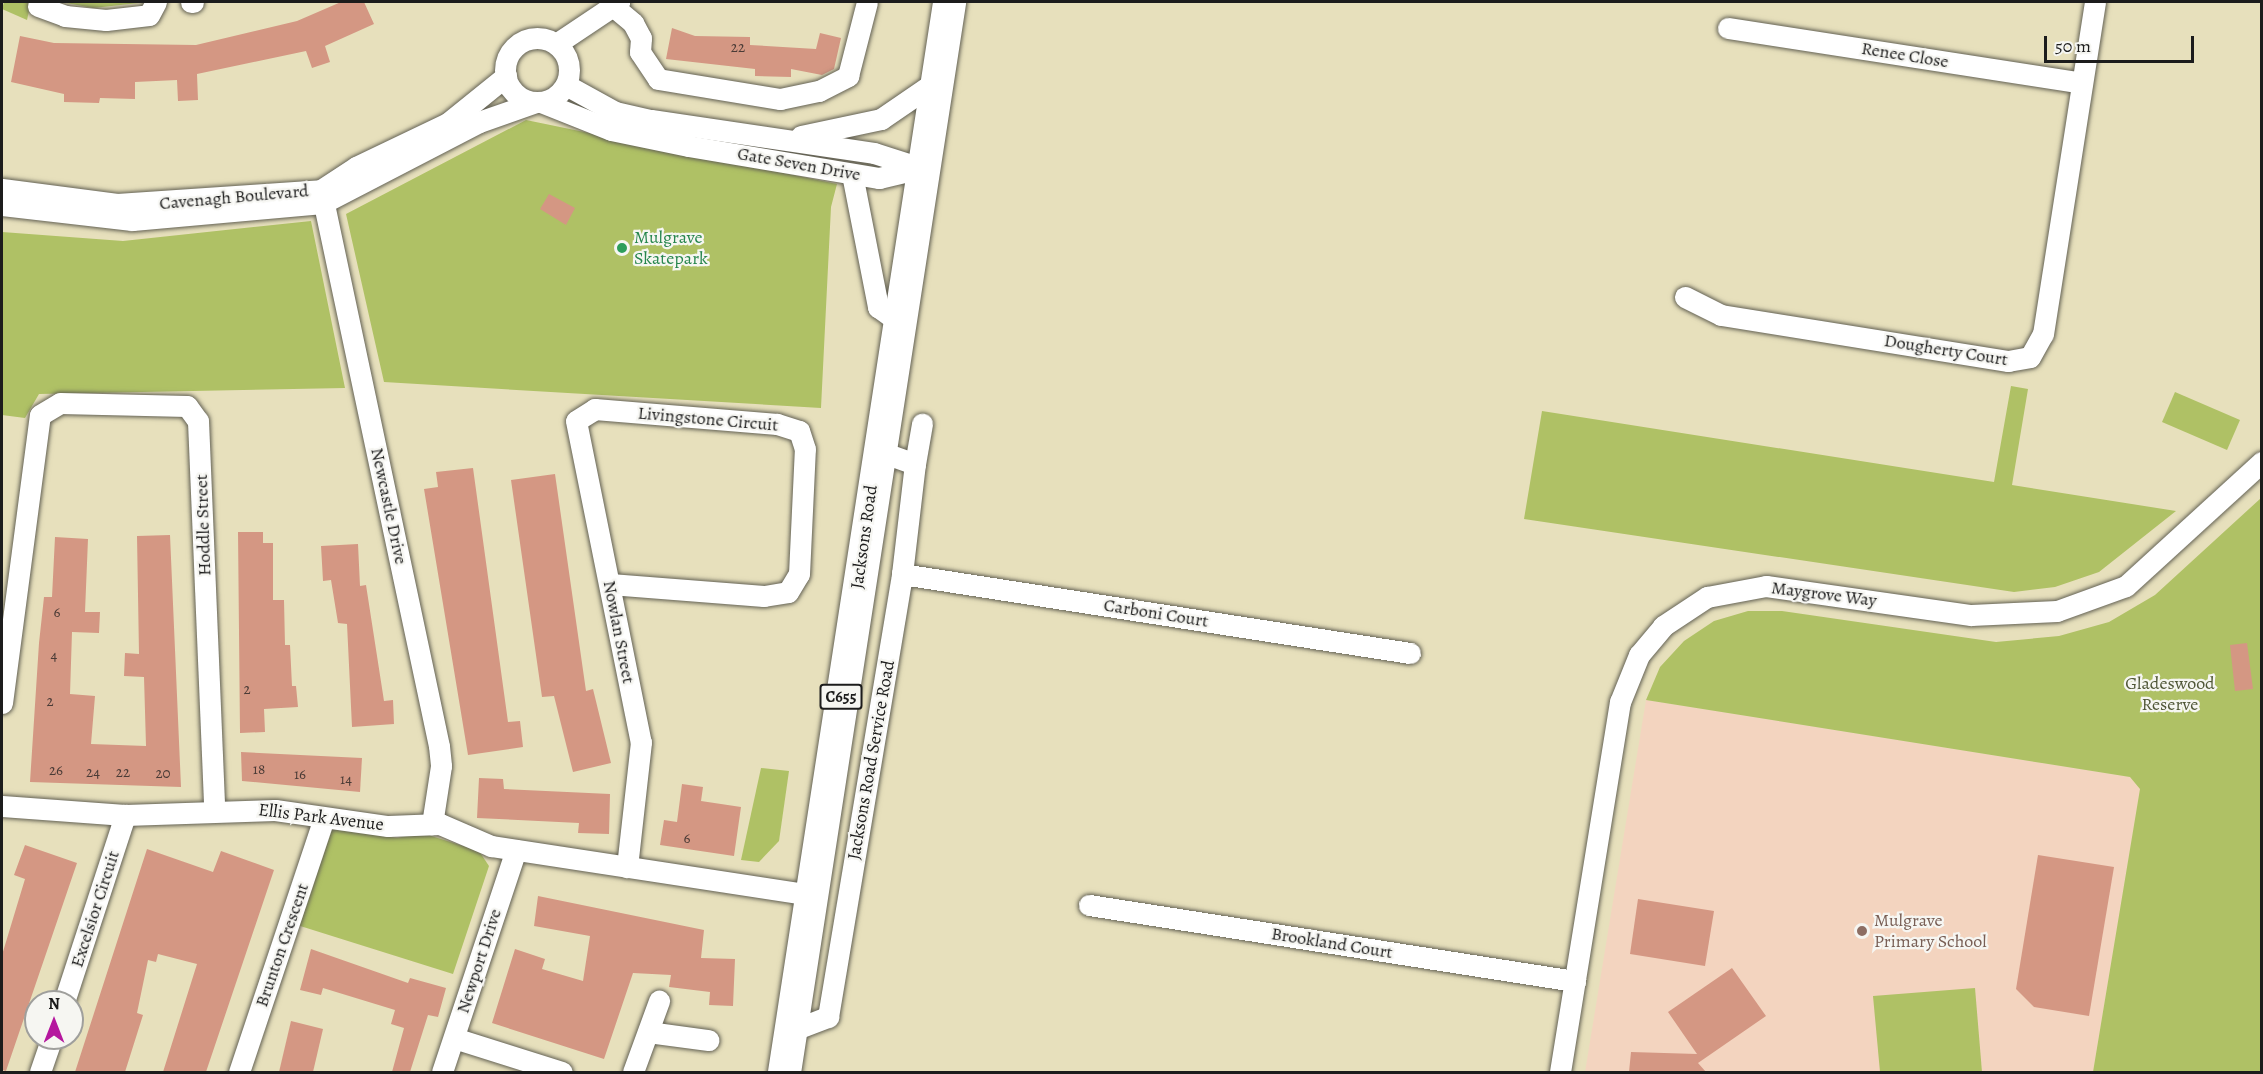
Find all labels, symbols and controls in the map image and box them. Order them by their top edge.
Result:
scale bar [2047,24,2197,62]
text: 50 m [2055,34,2091,58]
street label: Renee Close [1860,37,1950,73]
house number: 22 [731,39,745,57]
street label: Gate Seven Drive [736,143,862,185]
street label: Cavenagh Boulevard [158,180,310,214]
place label: Mulgrave Skatepark [634,227,708,270]
marker: Mulgrave Skatepark [615,241,629,255]
street label: Dougherty Court [1883,330,2009,370]
street label: Livingstone Circuit [637,402,779,436]
street label: Newcastle Drive [366,446,412,566]
street label: Hoddle Street [190,474,216,576]
street label: Jacksons Road [846,484,882,590]
street label: Maygrove Way [1770,577,1878,611]
street label: Nowlan Street [598,579,640,685]
street label: Carboni Court [1102,594,1210,632]
house number: 6 [54,604,60,622]
house number: 4 [51,647,57,665]
street label: Jacksons Road Service Road [843,659,899,861]
park label: Gladeswood Reserve [2125,673,2215,716]
house number: 2 [243,681,251,699]
road number: C655 [818,684,864,710]
house number: 2 [46,693,54,711]
house number: 18 [253,761,265,779]
house number: 26 [49,762,63,780]
house number: 24 [86,764,100,782]
house number: 22 [116,764,130,782]
house number: 20 [155,765,171,783]
house number: 16 [294,766,306,784]
house number: 14 [340,771,352,789]
street label: Ellis Park Avenue [257,799,385,835]
house number: 6 [684,830,690,848]
street label: Excelsior Circuit [66,848,124,970]
street label: Brunton Crescent [251,880,313,1010]
street label: Newport Drive [452,906,506,1016]
place label: Mulgrave Primary School [1874,910,1987,952]
street label: Brookland Court [1270,923,1394,963]
marker: Mulgrave Primary School [1855,924,1869,938]
north arrow [24,990,84,1050]
text: N [48,993,60,1015]

